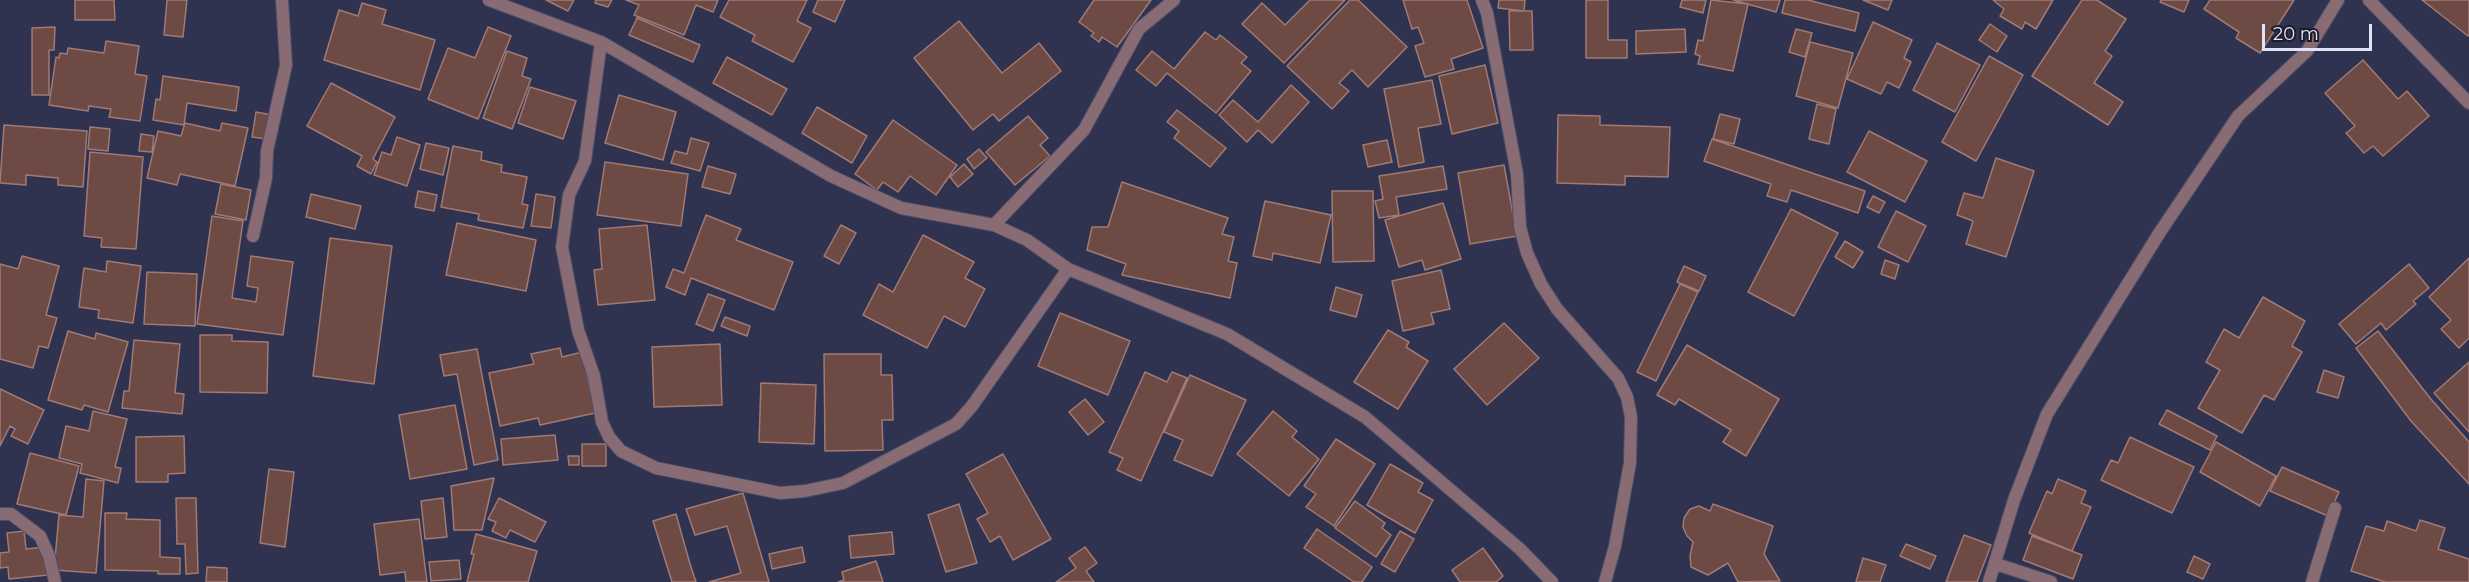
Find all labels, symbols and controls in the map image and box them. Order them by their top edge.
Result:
scale bar [2265,12,2374,50]
text: 20 m [2273,23,2319,45]

